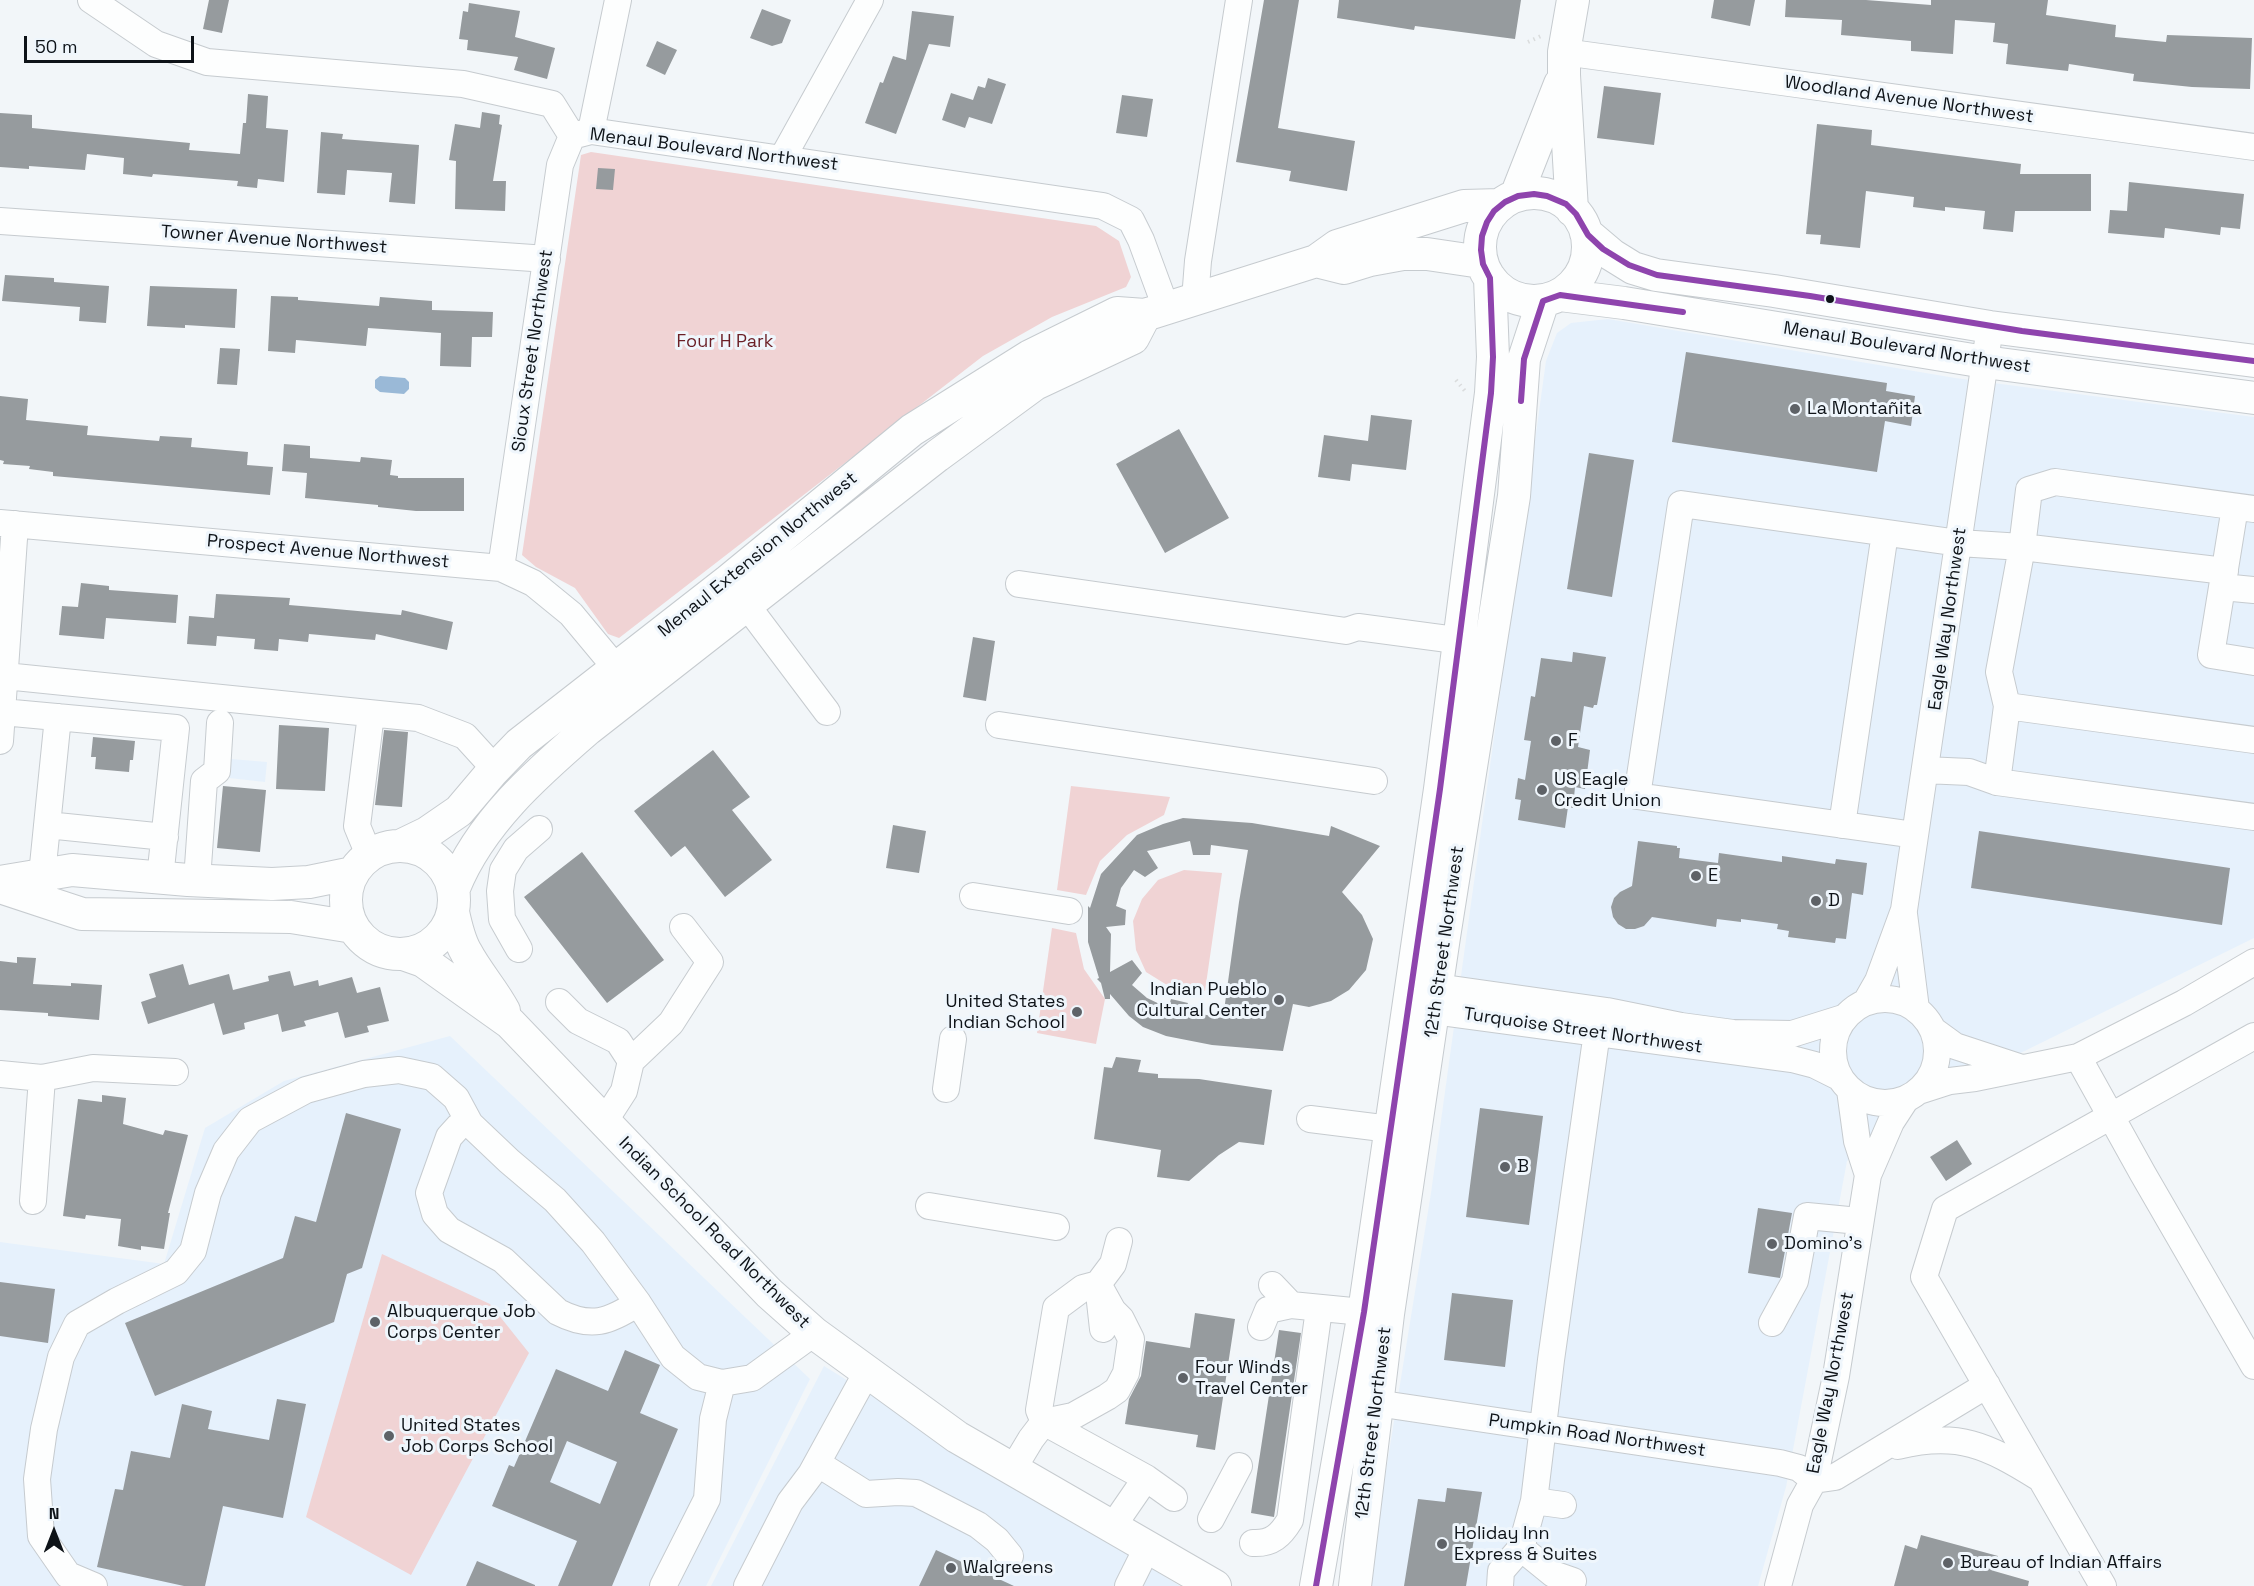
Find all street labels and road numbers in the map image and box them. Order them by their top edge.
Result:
street label: Woodland Avenue Northwest [1783,72,2035,128]
street label: Menaul Boulevard Northwest [589,124,839,176]
street label: Towner Avenue Northwest [160,221,388,259]
street label: Sioux Street Northwest [508,248,558,454]
street label: Menaul Boulevard Northwest [1782,318,2032,378]
street label: Menaul Extension Northwest [654,468,862,642]
street label: Eagle Way Northwest [1924,526,1972,712]
street label: Prospect Avenue Northwest [206,531,450,573]
street label: 12th Street Northwest [1421,845,1469,1039]
street label: Turquoise Street Northwest [1462,1004,1704,1058]
street label: Indian School Road Northwest [614,1133,814,1333]
street label: Eagle Way Northwest [1803,1290,1859,1476]
street label: 12th Street Northwest [1351,1326,1397,1520]
street label: Pumpkin Road Northwest [1487,1410,1707,1462]

